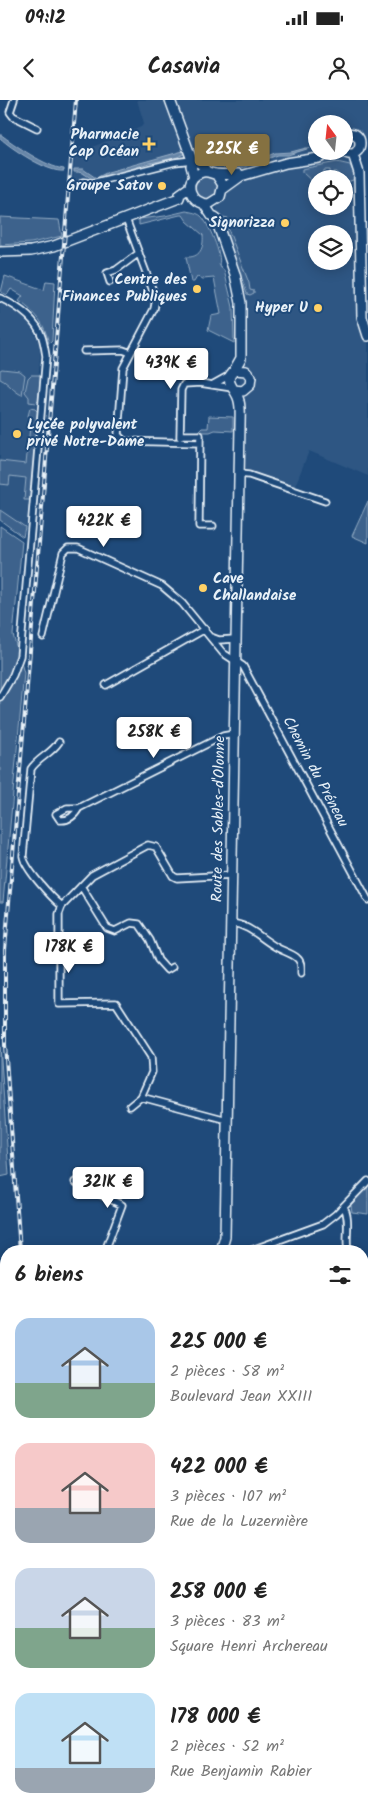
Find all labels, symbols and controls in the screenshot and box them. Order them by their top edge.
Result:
text: 09:12 [25,3,66,33]
text: Casavia [148,50,220,85]
icon: back [15,54,43,82]
icon: person [325,54,353,82]
north arrow [308,115,352,160]
map controls [308,115,353,270]
place label: Pharmacie Cap Océan [69,123,140,164]
pin: 225K € [191,134,273,176]
text: 225K € [206,137,258,162]
marker: Pharmacie Cap Océan [143,138,155,150]
button: locate [308,170,353,215]
place label: Groupe Satov [66,174,153,198]
marker: Groupe Satov [156,180,168,192]
place label: Signorizza [209,211,275,235]
marker: Signorizza [279,217,291,229]
button: layers [308,225,353,270]
place label: Centre des Finances Publiques [62,268,187,309]
marker: Centre des Finances Publiques [191,283,203,295]
place label: Hyper U [255,296,308,320]
marker: Hyper U [312,302,324,314]
pin: 439K € [130,348,212,390]
text: 439K € [145,351,197,376]
place label: Lycée polyvalent privé Notre-Dame [26,413,145,454]
marker: Lycée polyvalent privé Notre-Dame [11,428,23,440]
pin: 422K € [63,506,145,548]
text: 422K € [77,509,131,534]
place label: Cave Challandaise [213,567,297,608]
marker: Cave Challandaise [197,582,209,594]
street label: Chemin du Préneau [276,712,354,832]
pin: 258K € [113,716,195,759]
text: 258K € [128,720,180,745]
street label: Route des Sables-d'Olonne [206,735,232,903]
pin: 178K € [28,932,110,974]
text: 178K € [45,935,93,960]
pin: 321K € [67,1166,149,1209]
text: 321K € [84,1170,132,1195]
text: 6 biens [15,1259,84,1292]
icon: filters [326,1261,354,1289]
text: 225 000 € [170,1326,267,1359]
icon: home [55,1338,115,1398]
text: 2 pièces · 58 m² [170,1359,284,1384]
text: Boulevard Jean XXIII [170,1384,312,1409]
text: 422 000 € [170,1451,268,1484]
icon: home [55,1463,115,1523]
text: 3 pièces · 107 m² [170,1484,286,1509]
text: Rue de la Luzernière [170,1509,308,1534]
text: 258 000 € [170,1576,267,1609]
icon: home [55,1588,115,1648]
text: 3 pièces · 83 m² [170,1609,285,1634]
text: Square Henri Archereau [170,1634,328,1659]
text: 178 000 € [170,1701,260,1734]
icon: home [55,1713,115,1773]
text: 2 pièces · 52 m² [170,1734,284,1759]
text: Rue Benjamin Rabier [170,1759,311,1784]

